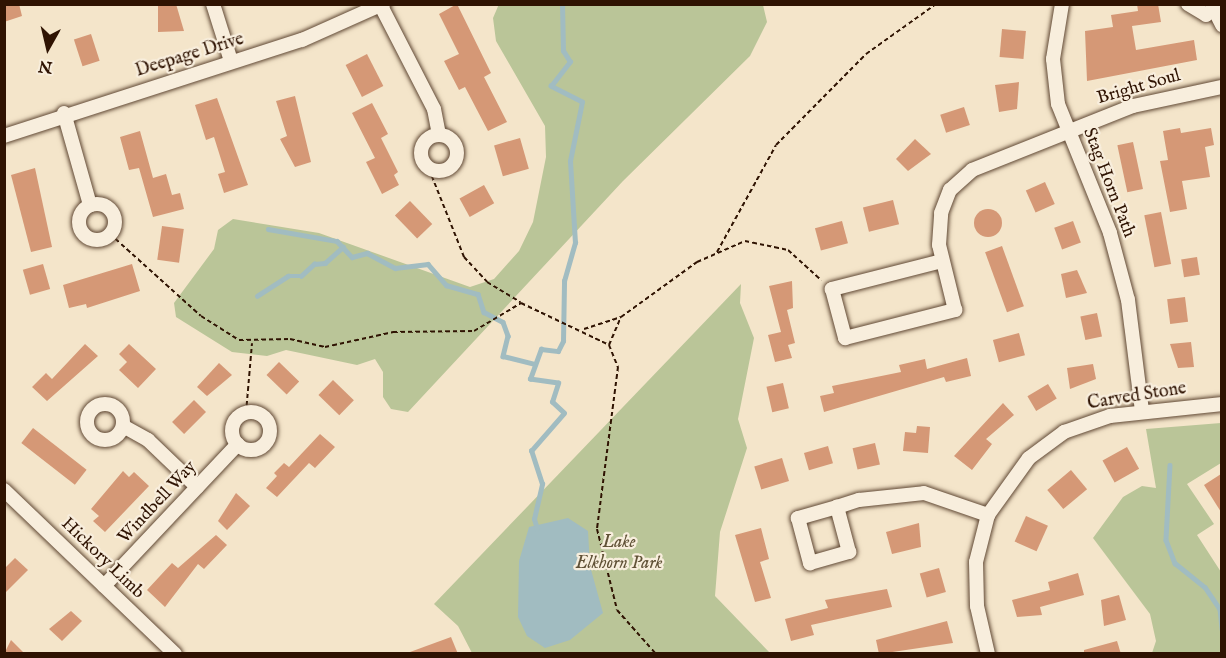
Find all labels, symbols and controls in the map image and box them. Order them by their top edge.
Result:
north arrow [18,18,78,78]
street label: Deepage Drive [133,29,247,83]
text: N [37,55,54,77]
street label: Bright Soul [1095,66,1183,110]
street label: Stag Horn Path [1077,125,1139,241]
street label: Carved Stone [1086,379,1188,415]
street label: Windbell Way [114,457,202,549]
street label: Hickory Limb [56,514,148,604]
park label: Lake Elkhorn Park [576,533,662,576]

